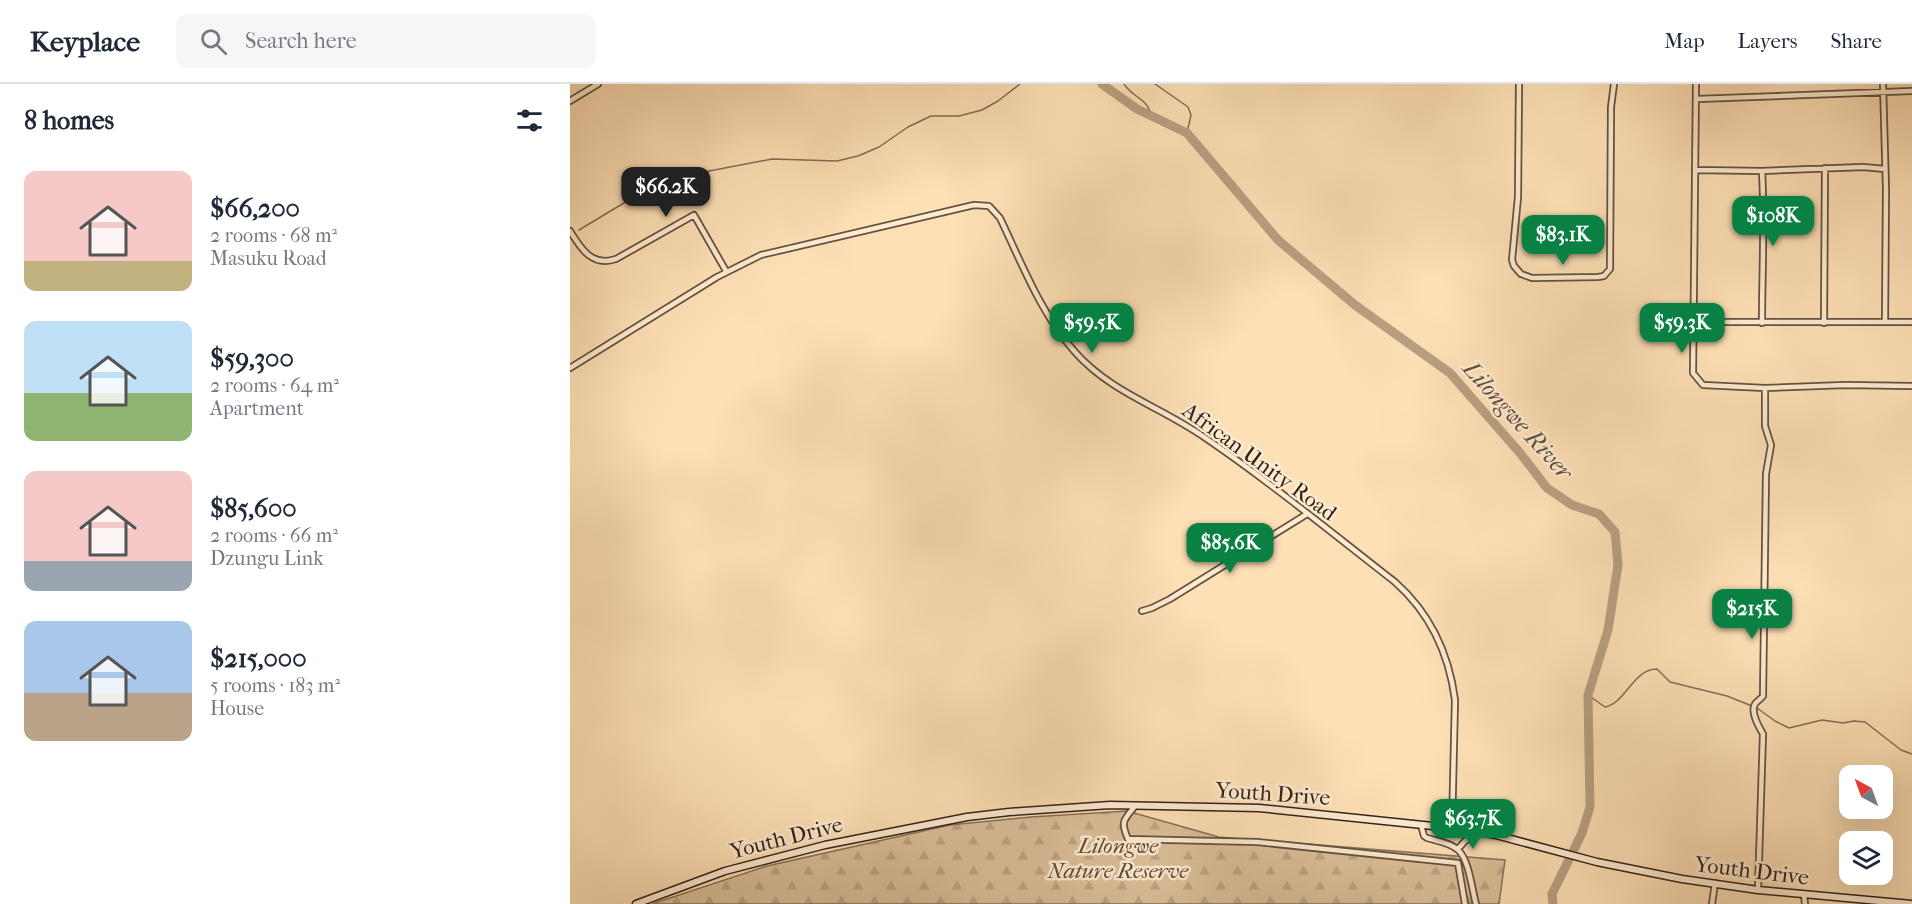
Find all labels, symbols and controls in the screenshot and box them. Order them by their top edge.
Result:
search box [176,14,596,68]
text: Keyplace [30,25,140,58]
icon: search [197,25,230,58]
text: Search here [245,28,357,54]
text: Map [1664,29,1705,53]
text: Layers [1738,29,1797,53]
text: Share [1830,29,1882,53]
icon: filters [513,104,546,137]
text: 8 homes [24,105,114,136]
pin: $66.2K [617,167,715,218]
text: $66.2K [635,175,697,198]
text: $66,200 [210,193,300,224]
icon: home [72,195,144,267]
pin: $108K [1731,196,1815,247]
text: $108K [1746,204,1800,227]
pin: $83.1K [1514,215,1612,266]
text: $83.1K [1536,223,1590,246]
text: 2 rooms · 68 m² [210,224,337,247]
text: Masuku Road [210,247,327,270]
pin: $59.5K [1043,303,1141,354]
pin: $59.3K [1633,303,1731,354]
text: $59.5K [1064,311,1120,334]
text: $59.3K [1654,311,1710,334]
text: $59,300 [210,343,294,374]
icon: home [72,345,144,417]
water label: Lilongwe River [1456,353,1580,487]
text: 2 rooms · 64 m² [210,374,339,397]
text: Apartment [210,397,304,420]
street label: African Unity Road [1177,397,1342,527]
text: $85,600 [210,493,297,524]
icon: home [72,495,144,567]
pin: $85.6K [1181,523,1279,574]
text: 2 rooms · 66 m² [210,524,338,547]
text: $85.6K [1201,531,1259,554]
text: Dzungu Link [210,547,324,570]
pin: $215K [1710,589,1794,640]
text: $215K [1726,597,1778,620]
text: $215,000 [210,643,307,674]
icon: home [72,645,144,717]
text: 5 rooms · 183 m² [210,674,340,697]
text: House [210,697,264,720]
north arrow [1839,765,1893,819]
map controls [1839,765,1893,885]
street label: Youth Drive [1214,777,1331,811]
pin: $63.7K [1424,799,1522,850]
text: $63.7K [1445,807,1501,830]
street label: Youth Drive [726,811,845,865]
button: layers [1839,831,1893,885]
park label: Lilongwe Nature Reserve [1047,833,1189,884]
street label: Youth Drive [1692,851,1811,891]

